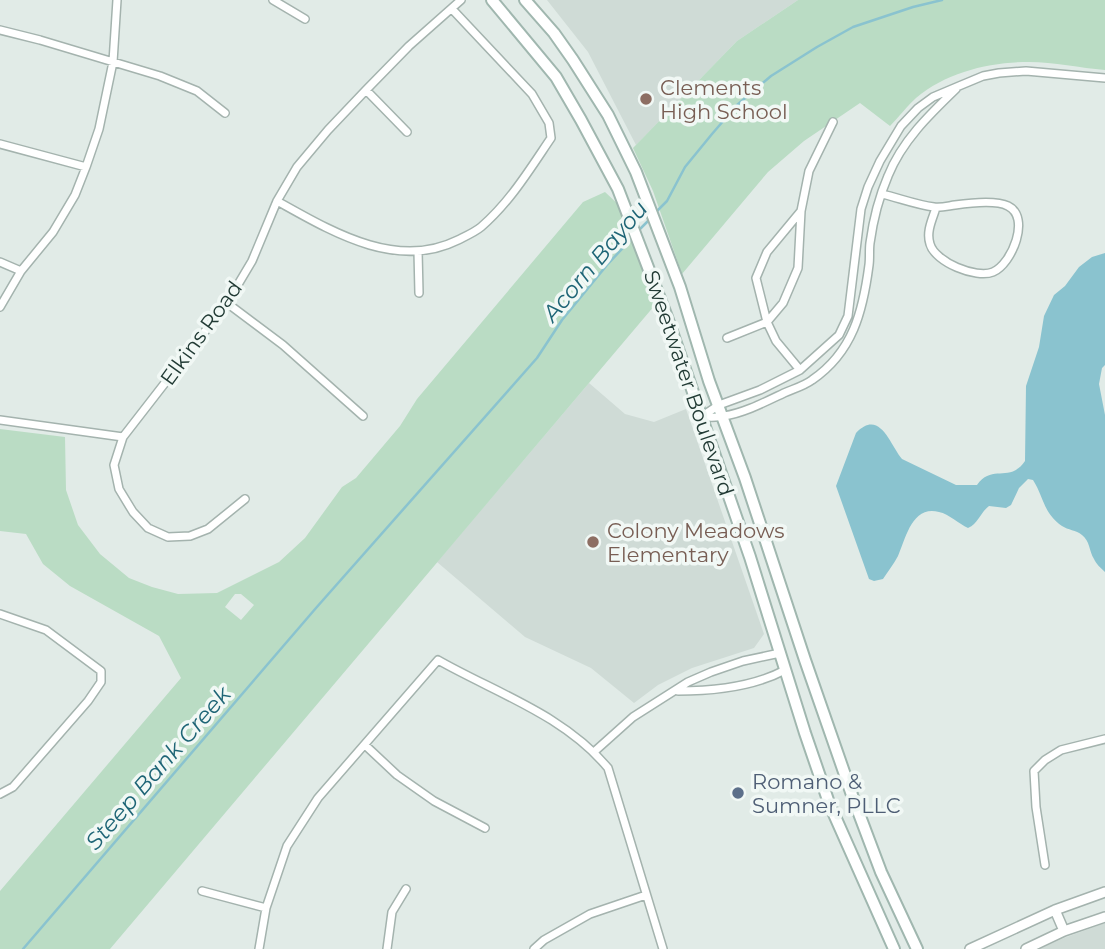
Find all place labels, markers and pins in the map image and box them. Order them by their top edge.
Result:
place label: Clements High School [660,75,788,124]
marker: Clements High School [638,91,654,107]
place label: Colony Meadows Elementary [607,518,785,567]
marker: Colony Meadows Elementary [585,534,601,550]
place label: Romano & Sumner, PLLC [752,769,901,818]
marker: Romano & Sumner, PLLC [730,785,746,801]

